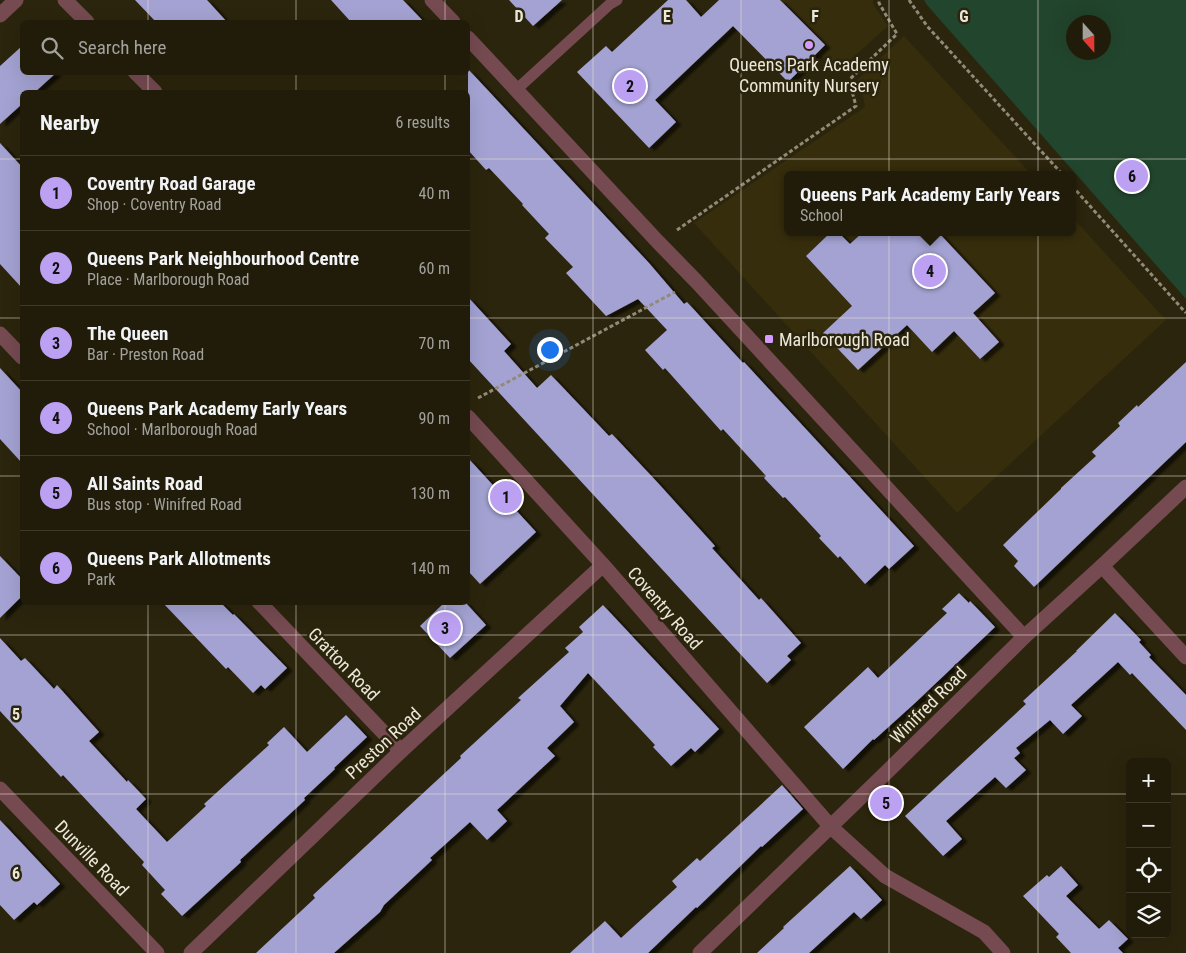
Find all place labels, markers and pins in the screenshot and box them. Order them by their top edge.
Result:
marker: Queens Park Academy Community Nursery [803,39,815,51]
place label: Queens Park Academy Community Nursery [729,54,889,96]
pin: 2 [614,67,646,105]
pin: 6 [1116,157,1148,195]
pin: 4 [914,252,946,290]
place label: Marlborough Road [779,329,910,350]
marker: Marlborough Road [763,333,775,345]
pin: 1 [490,478,522,516]
pin: 3 [429,609,461,647]
pin: 5 [870,784,902,822]

